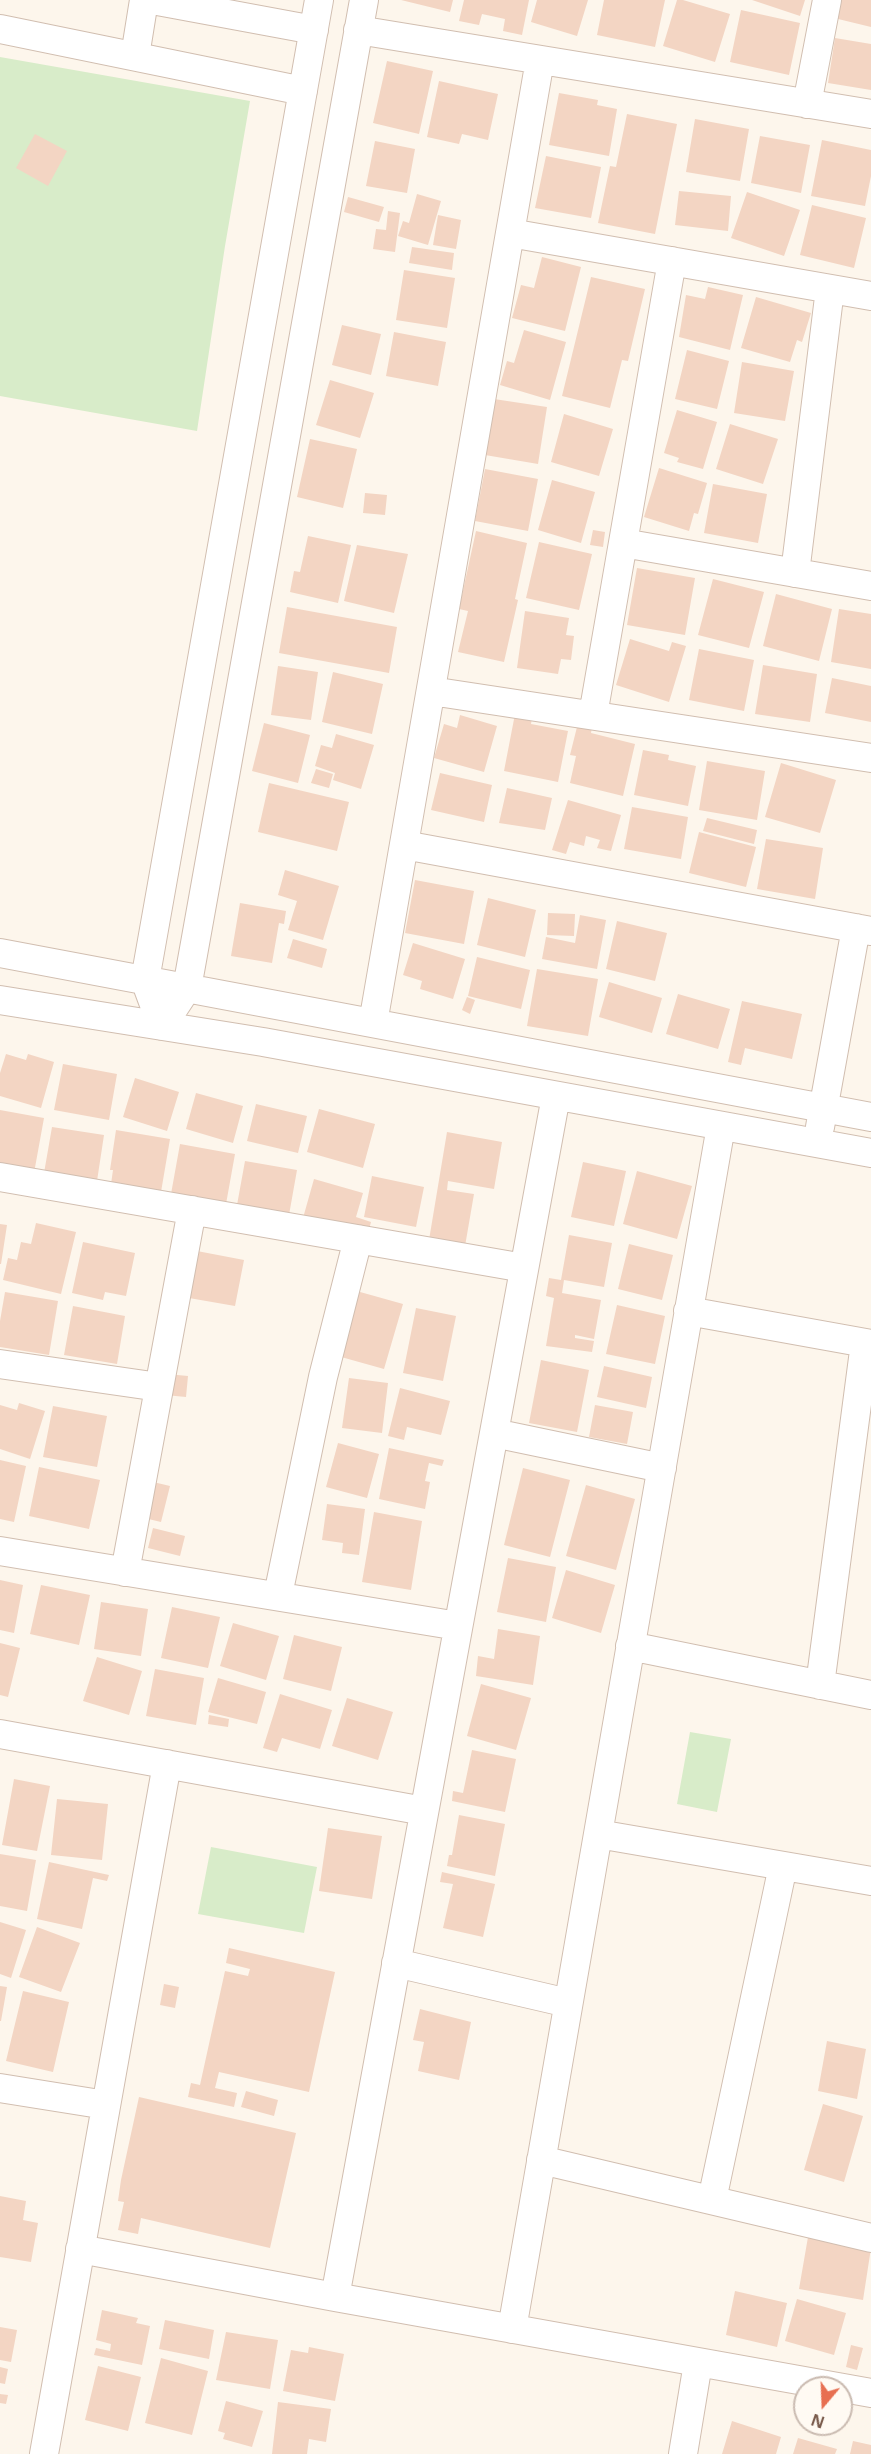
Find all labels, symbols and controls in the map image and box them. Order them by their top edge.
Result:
north arrow [793,2376,853,2436]
text: N [808,2409,828,2434]

